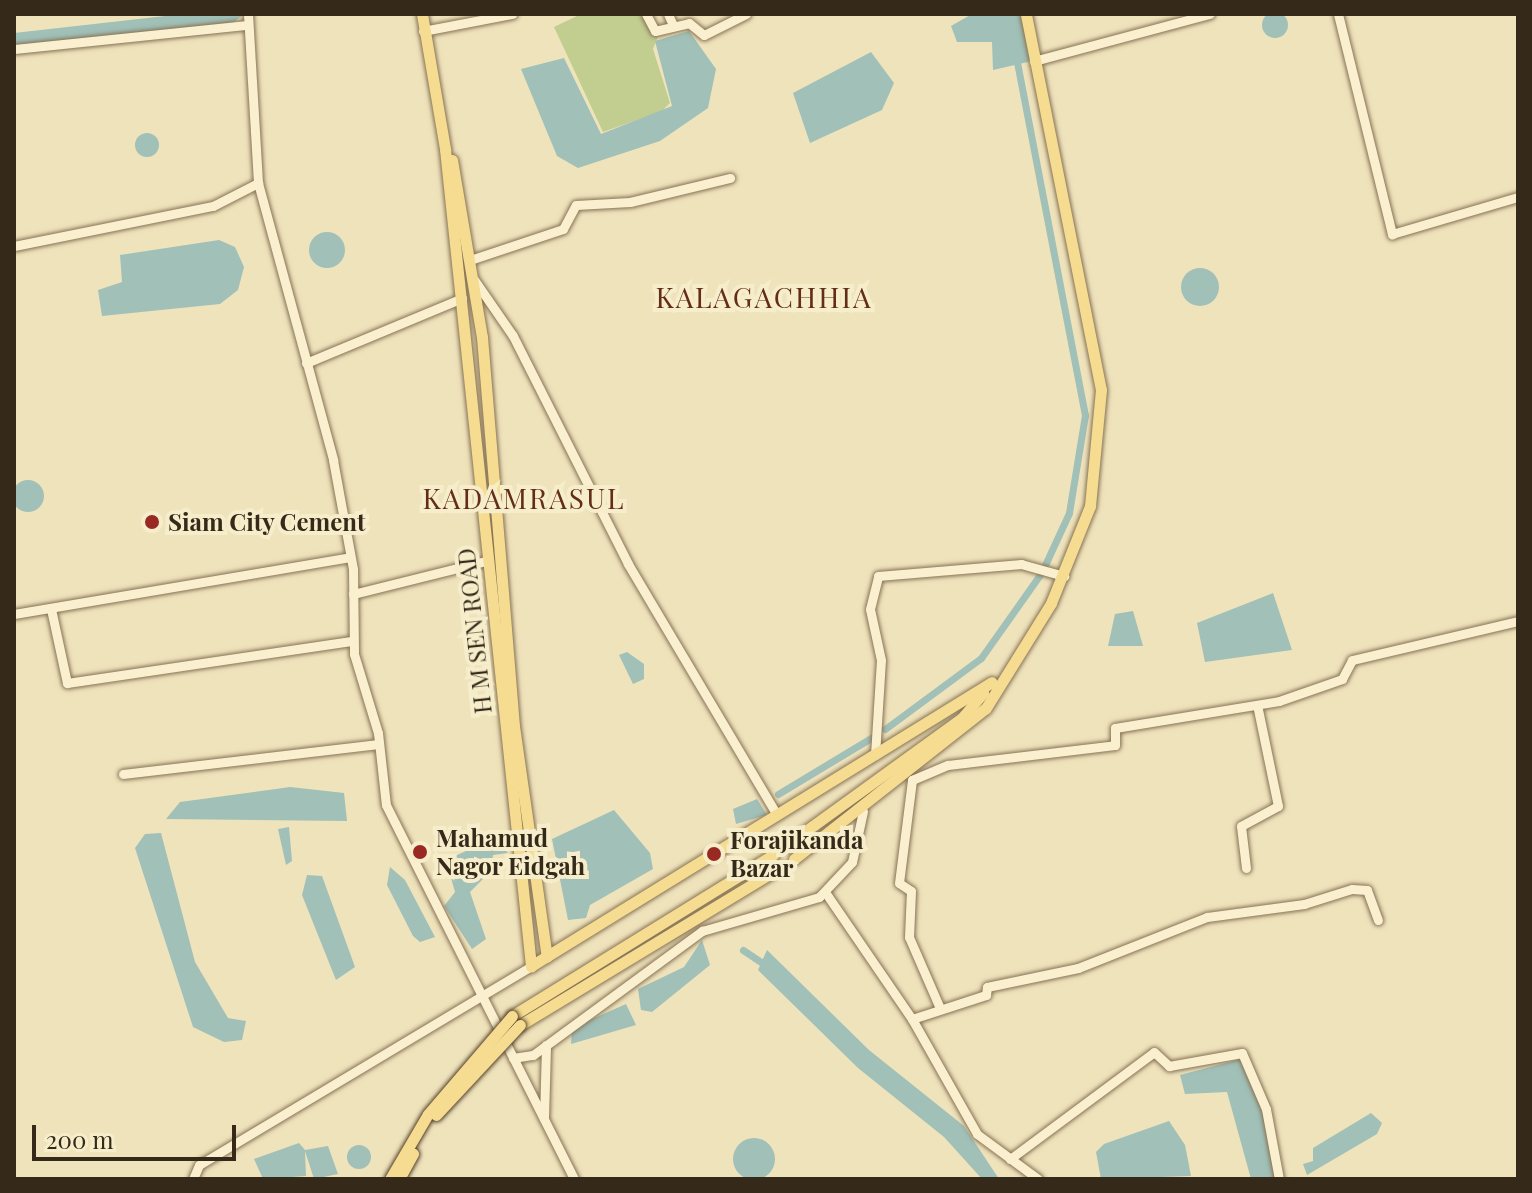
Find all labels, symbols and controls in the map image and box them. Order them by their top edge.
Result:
district label: KALAGACHHIA [655,280,873,314]
district label: KADAMRASUL [422,481,626,515]
place label: Siam City Cement [168,508,366,536]
marker: Siam City Cement [143,513,161,531]
street label: H M SEN ROAD [451,547,497,715]
place label: Mahamud Nagor Eidgah [436,824,586,880]
place label: Forajikanda Bazar [730,826,863,882]
marker: Mahamud Nagor Eidgah [411,843,429,861]
marker: Forajikanda Bazar [705,845,723,863]
scale bar [36,1109,240,1159]
text: 200 m [46,1123,114,1155]

